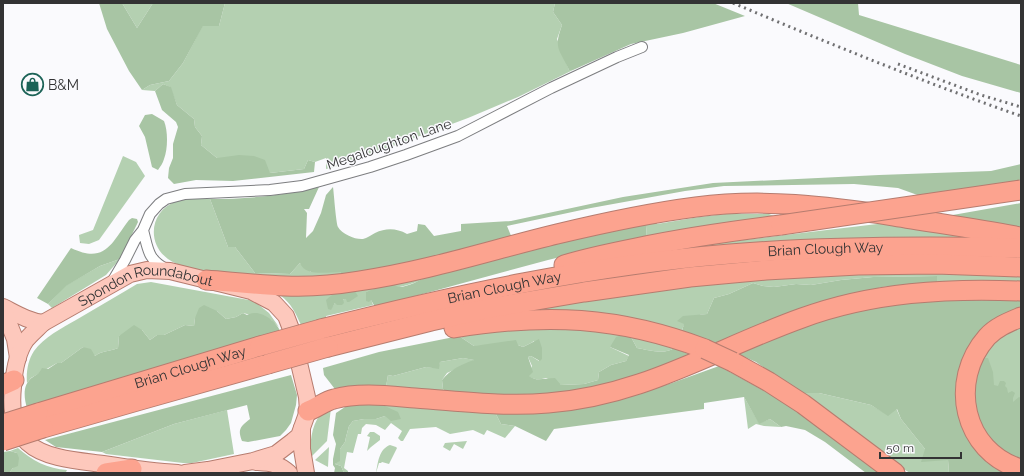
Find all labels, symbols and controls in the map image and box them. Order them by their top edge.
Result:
shop icon: B&M [20,72,46,98]
place label: B&M [48,77,79,93]
street label: Megaloughton Lane [325,115,453,173]
street label: Brian Clough Way [767,239,884,259]
street label: Spondon Roundabout [75,261,215,310]
street label: Brian Clough Way [446,268,563,307]
street label: Brian Clough Way [133,343,248,391]
scale bar [880,434,961,460]
text: 50 m [886,441,914,455]

